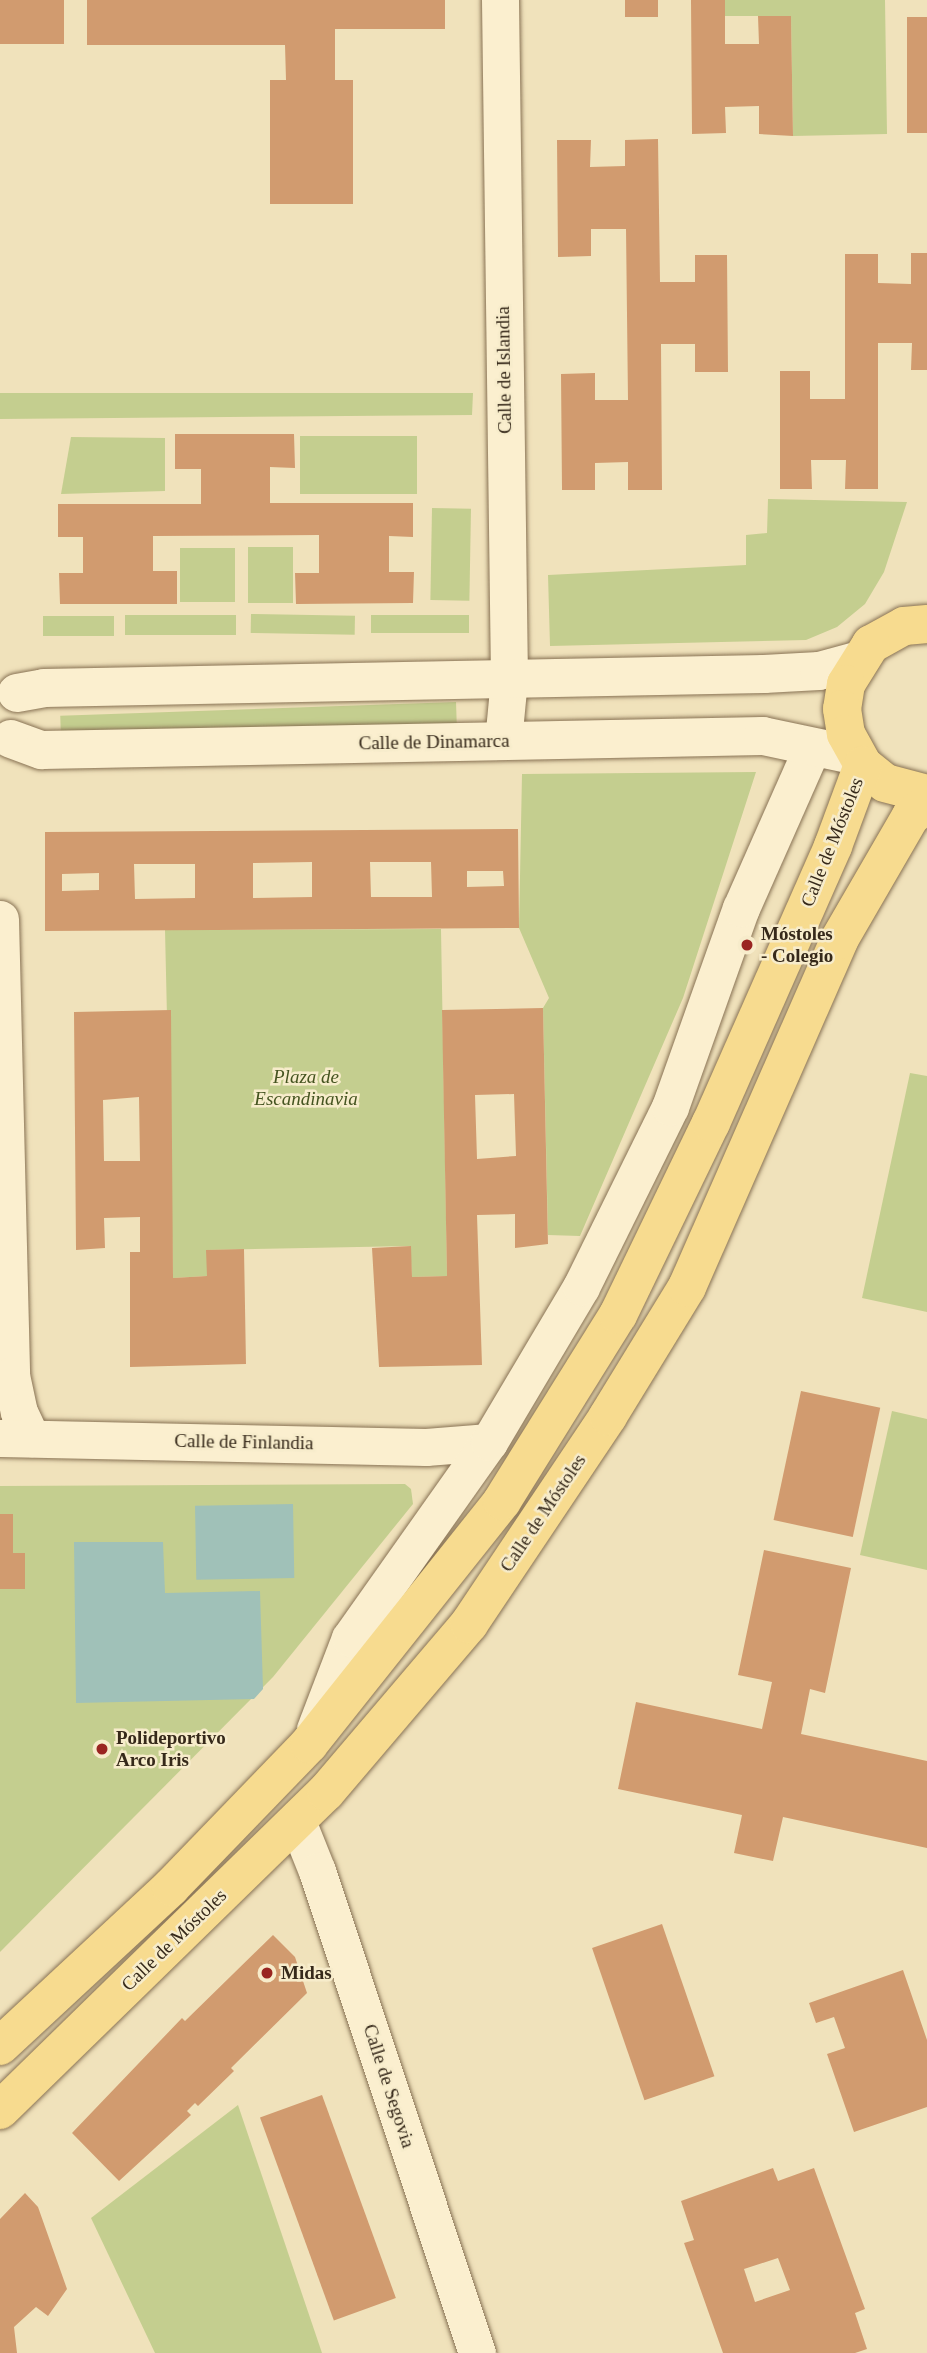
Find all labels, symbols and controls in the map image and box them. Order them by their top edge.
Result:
street label: Calle de Islandia [491,306,517,434]
street label: Calle de Dinamarca [358,729,510,755]
street label: Calle de Móstoles [796,774,868,910]
place label: Móstoles - Colegio [761,923,833,967]
marker: Móstoles - Colegio [739,937,755,953]
park label: Plaza de Escandinavia [254,1066,358,1110]
street label: Calle de Finlandia [174,1429,314,1455]
street label: Calle de Móstoles [495,1450,591,1576]
place label: Polideportivo Arco Iris [116,1727,226,1771]
marker: Polideportivo Arco Iris [94,1741,110,1757]
street label: Calle de Móstoles [117,1884,231,1996]
place label: Midas [281,1962,332,1984]
marker: Midas [259,1965,275,1981]
street label: Calle de Segovia [358,2021,420,2151]

